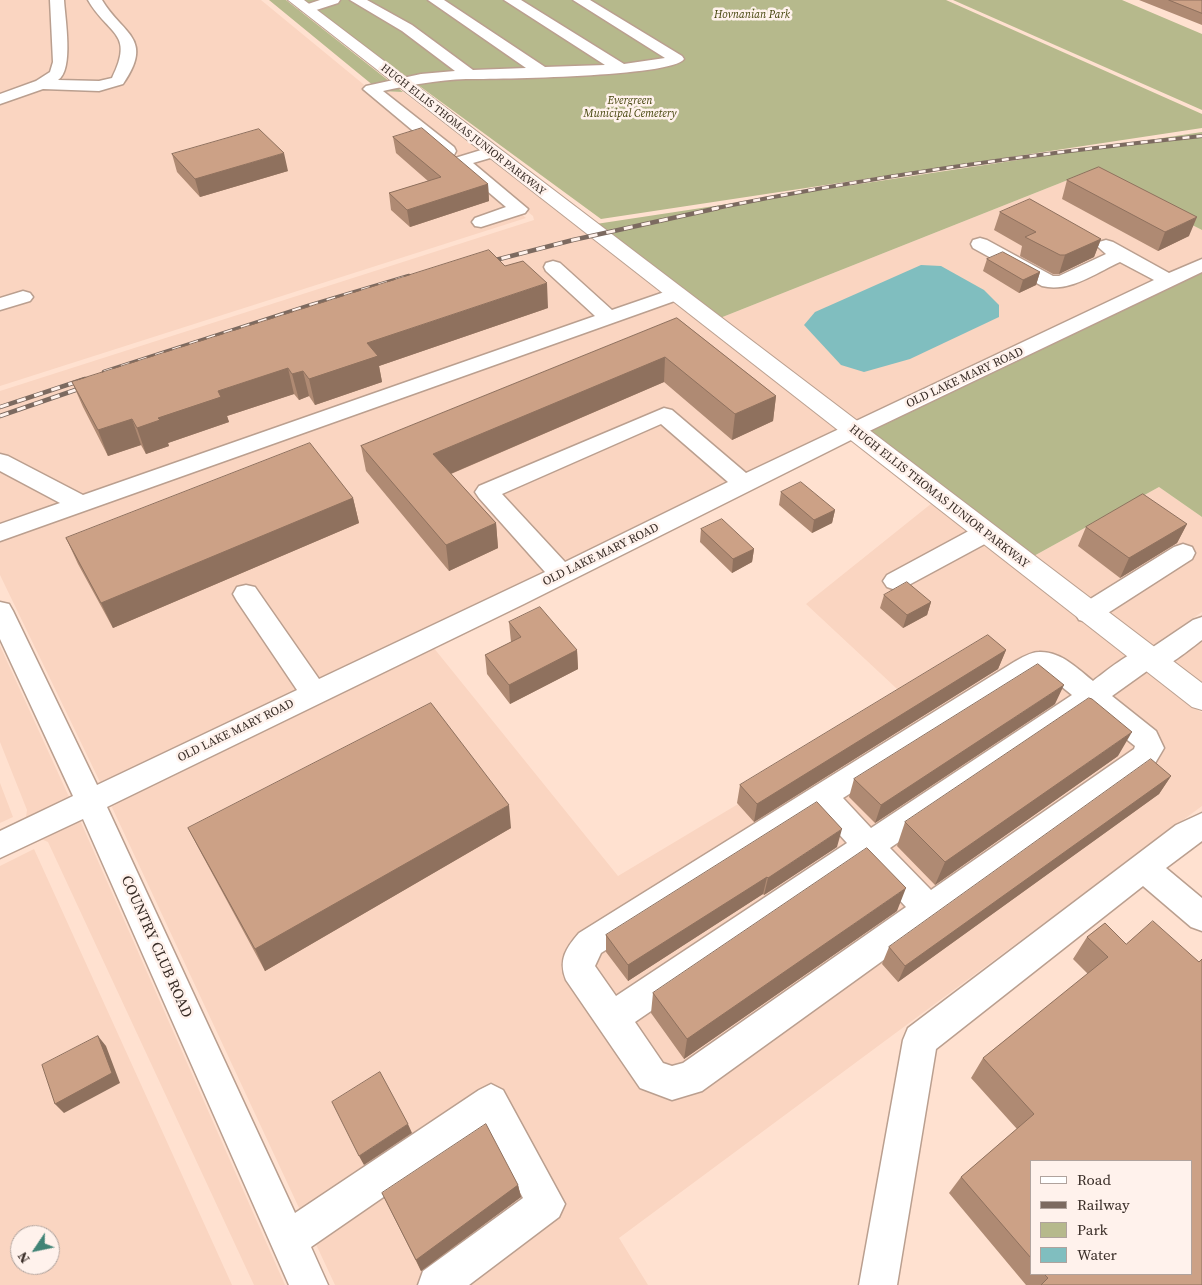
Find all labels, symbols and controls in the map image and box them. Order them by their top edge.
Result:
park label: Hovnanian Park [714,8,790,22]
street label: HUGH ELLIS THOMAS JUNIOR PARKWAY [378,61,548,199]
park label: Evergreen Municipal Cemetery [584,94,676,120]
street label: OLD LAKE MARY ROAD [904,344,1026,412]
street label: HUGH ELLIS THOMAS JUNIOR PARKWAY [846,422,1032,572]
street label: OLD LAKE MARY ROAD [540,521,662,589]
street label: OLD LAKE MARY ROAD [175,697,297,765]
street label: COUNTRY CLUB ROAD [117,873,195,1021]
legend [1030,1160,1192,1275]
text: Road [1077,1169,1111,1190]
text: Railway [1077,1194,1130,1215]
text: Park [1077,1219,1108,1240]
north arrow [10,1225,60,1275]
text: Water [1077,1244,1117,1265]
text: N [12,1248,35,1268]

